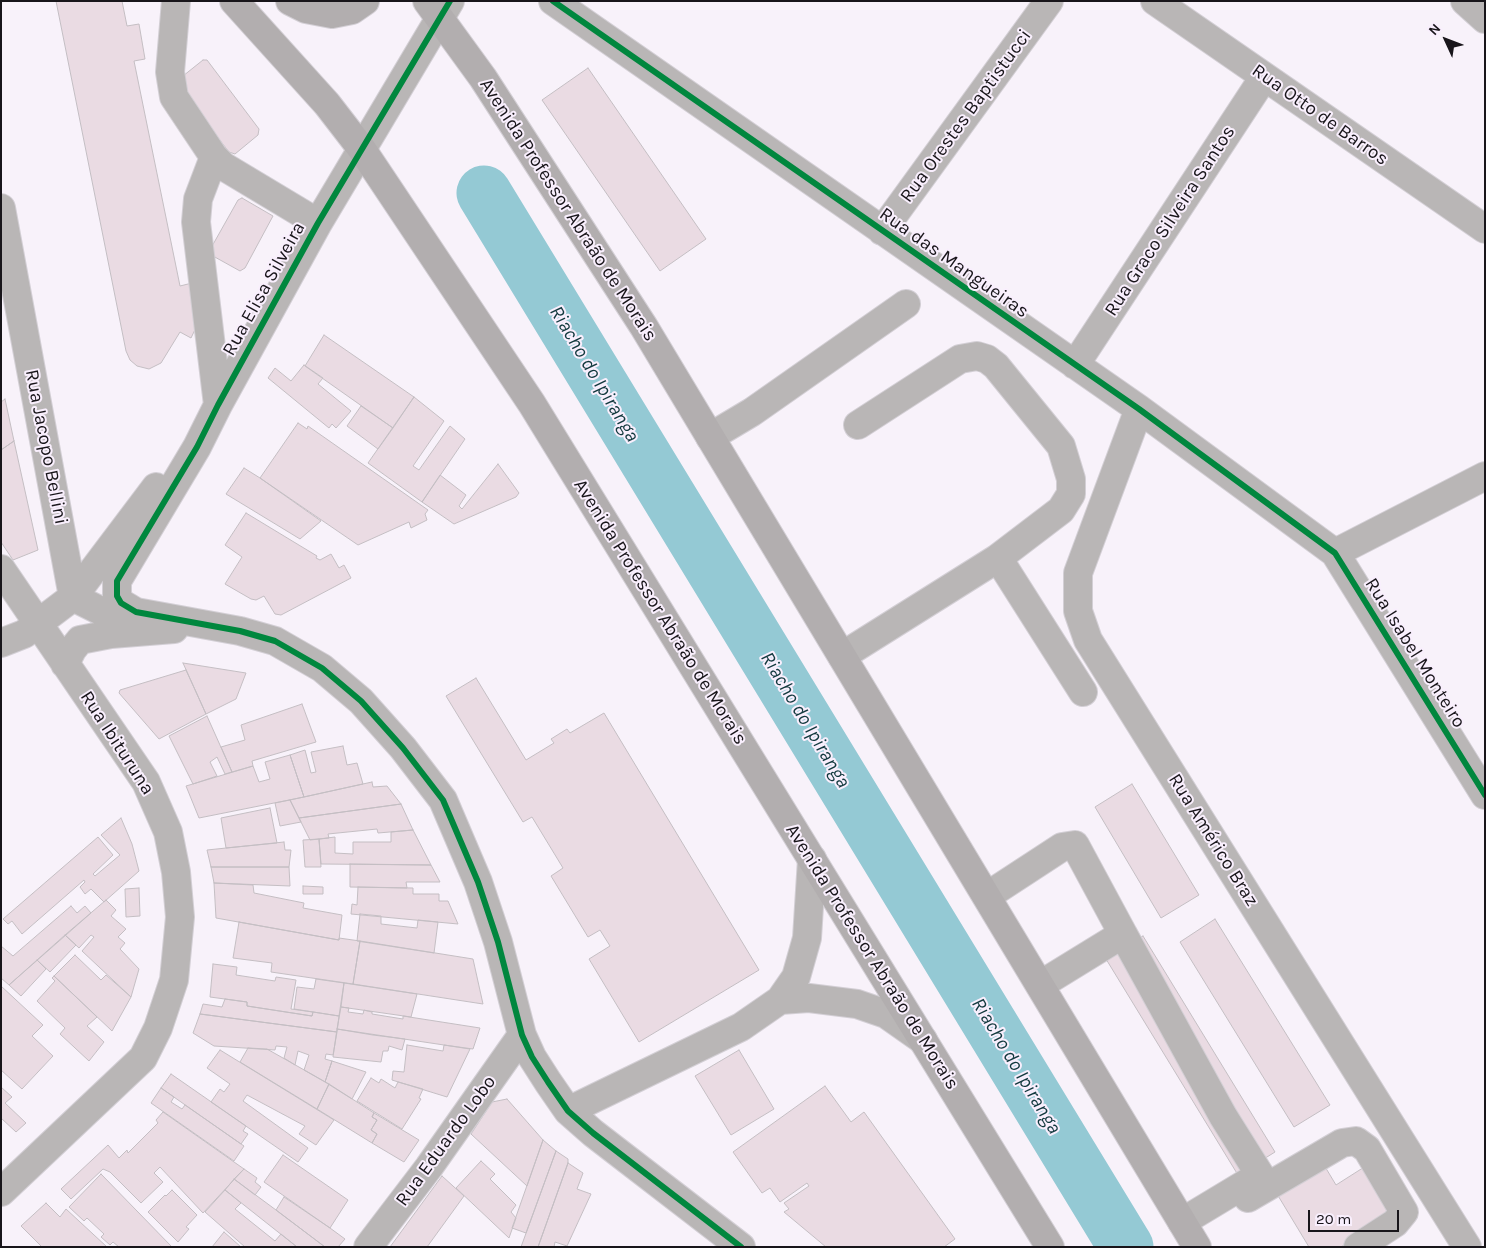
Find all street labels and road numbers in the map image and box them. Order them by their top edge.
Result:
street label: Rua Orestes Baptistucci [896,25,1036,207]
street label: Rua Otto de Barros [1247,59,1393,171]
street label: Avenida Professor Abraão de Morais [474,74,662,346]
street label: Rua Graco Silveira Santos [1100,121,1240,321]
street label: Rua das Mangueiras [875,203,1033,323]
street label: Rua Elisa Silveira [218,218,310,360]
street label: Rua Jacopo Bellini [20,368,72,526]
street label: Avenida Professor Abraão de Morais [569,475,751,749]
street label: Rua Isabel Monteiro [1360,574,1470,732]
street label: Rua Ibituruna [75,687,159,799]
street label: Rua Américo Braz [1163,770,1263,910]
street label: Avenida Professor Abraão de Morais [781,820,963,1094]
street label: Rua Eduardo Lobo [391,1071,501,1211]

